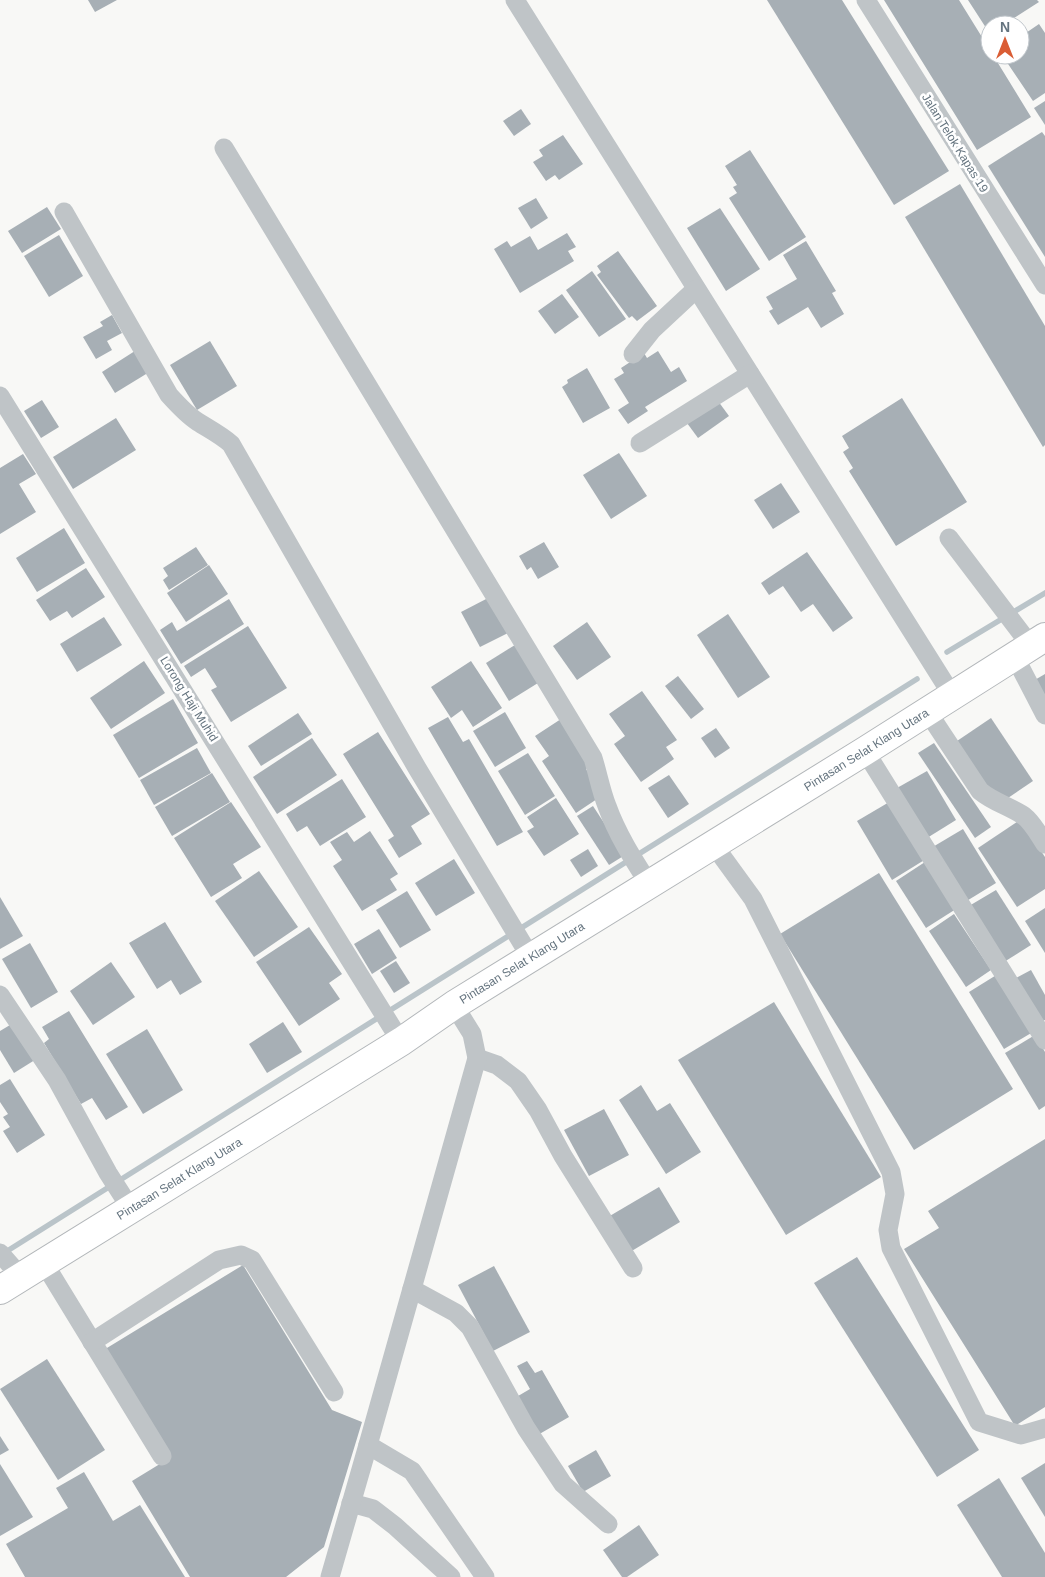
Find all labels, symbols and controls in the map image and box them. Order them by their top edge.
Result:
north arrow [980,15,1030,65]
text: N [1000,19,1010,35]
street label: Jalan Telok Kapas 19 [919,91,991,195]
street label: Lorong Haji Muhid [157,654,221,744]
street label: Pintasan Selat Klang Utara [801,705,931,794]
street label: Pintasan Selat Klang Utara [457,919,587,1007]
street label: Pintasan Selat Klang Utara [114,1135,245,1223]

